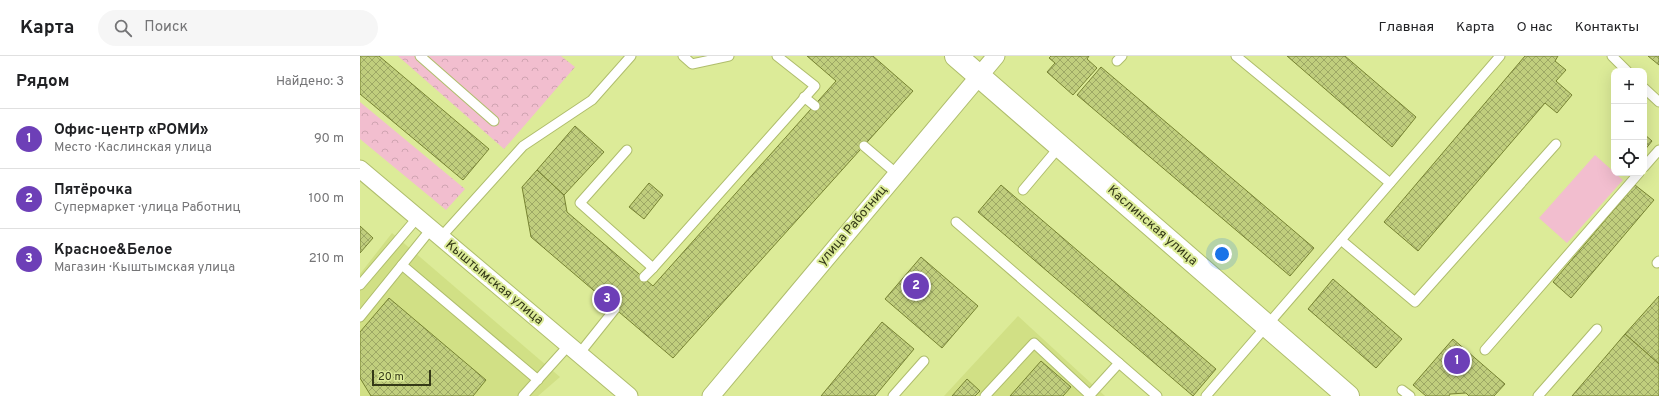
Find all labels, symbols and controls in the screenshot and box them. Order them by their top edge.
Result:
search box [98,10,378,46]
text: Карта [20,16,74,40]
icon: search [112,17,134,39]
text: Поиск [144,18,188,37]
text: Главная [1379,19,1434,36]
text: Карта [1456,19,1494,36]
text: О нас [1516,19,1553,36]
text: Контакты [1575,19,1639,36]
map controls [1611,68,1647,176]
button: + [1611,68,1647,104]
text: Рядом [16,71,69,93]
text: Найдено: 3 [276,74,344,90]
button: − [1611,104,1647,140]
text: Офис-центр «РОМИ» [54,121,208,140]
text: 1 [26,131,32,147]
text: 90 m [314,131,344,147]
text: Место · Каслинская улица [54,140,212,156]
button: locate [1611,140,1647,176]
text: Пятёрочка [54,181,132,200]
street label: улица Работниц [815,183,891,269]
street label: Каслинская улица [1104,183,1200,269]
text: 2 [25,191,33,207]
text: 100 m [308,191,344,207]
text: Супермаркет · улица Работниц [54,200,241,216]
street label: Кыштымская улица [442,237,546,329]
text: Красное&Белое [54,241,172,260]
your location [1212,244,1232,264]
text: 3 [25,251,33,267]
text: 210 m [309,251,344,267]
text: Магазин · Кыштымская улица [54,260,235,276]
pin: 2 [903,271,929,301]
pin: 3 [594,284,620,314]
pin: 1 [1444,346,1470,376]
scale bar [372,368,431,387]
text: 20 m [378,370,404,384]

